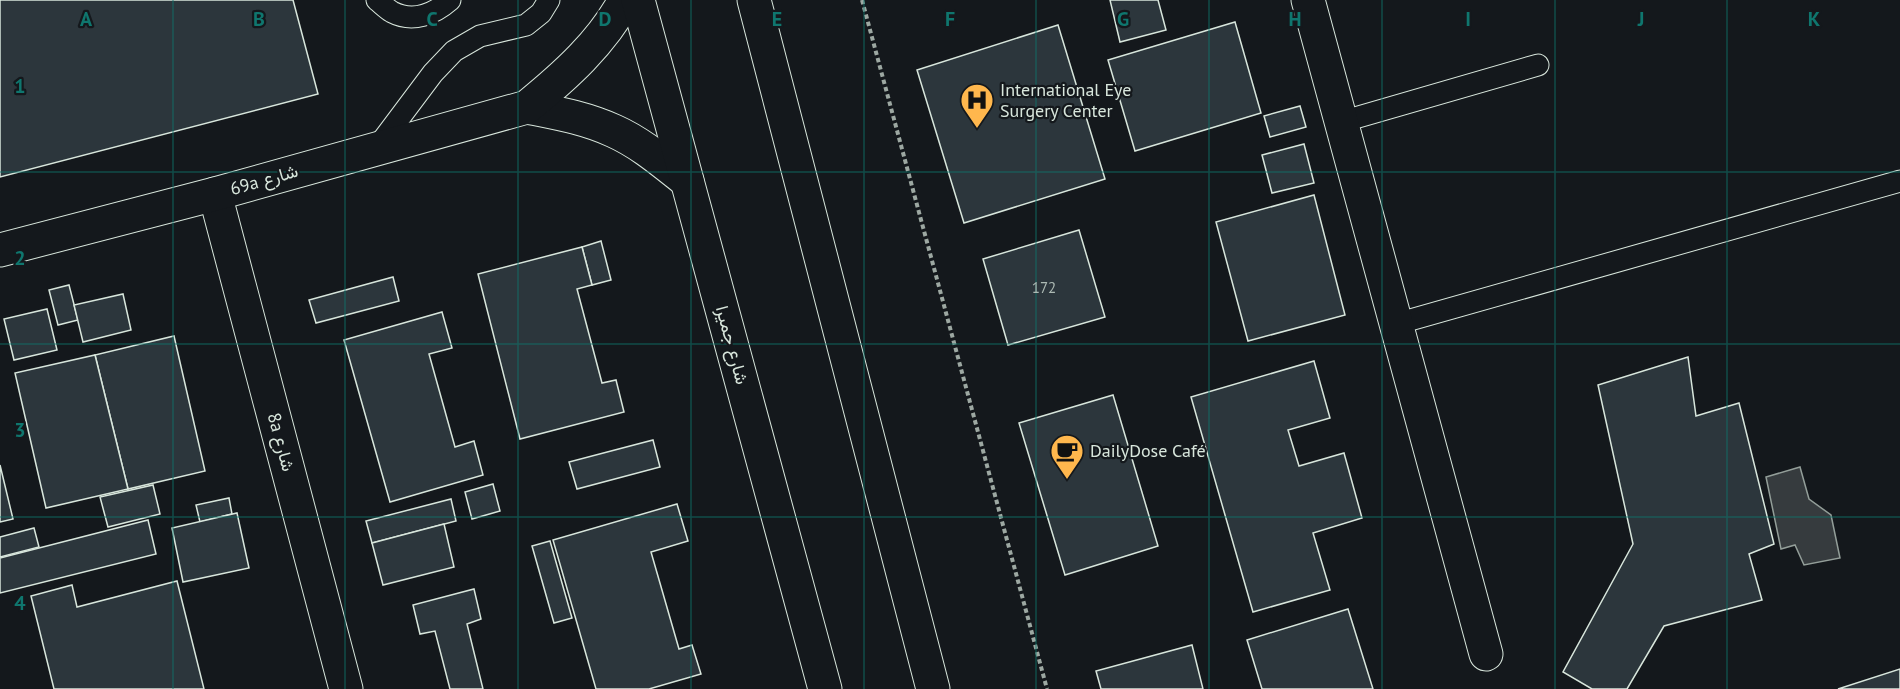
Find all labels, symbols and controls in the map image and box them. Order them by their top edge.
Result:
text: A [80,6,93,32]
text: B [253,6,265,32]
text: C [426,6,438,32]
text: D [599,6,612,32]
text: E [772,6,782,32]
text: F [945,6,955,32]
text: G [1117,6,1129,32]
text: H [1288,6,1302,32]
text: I [1465,6,1471,32]
text: J [1637,6,1644,32]
text: K [1808,6,1821,32]
text: 1 [14,73,26,99]
place label: International Eye Surgery Center [1000,78,1131,122]
hospital icon: International Eye Surgery Center [959,82,995,129]
street label: 69a شارع [227,159,301,201]
text: 2 [14,245,26,271]
house number: 172 [1032,278,1056,297]
street label: شارع جميرا [710,303,754,387]
street label: 8a شارع [262,410,300,474]
text: 3 [14,417,26,443]
cafe icon: DailyDose Café [1049,433,1085,480]
place label: DailyDose Café [1090,439,1206,462]
text: 4 [14,590,26,616]

